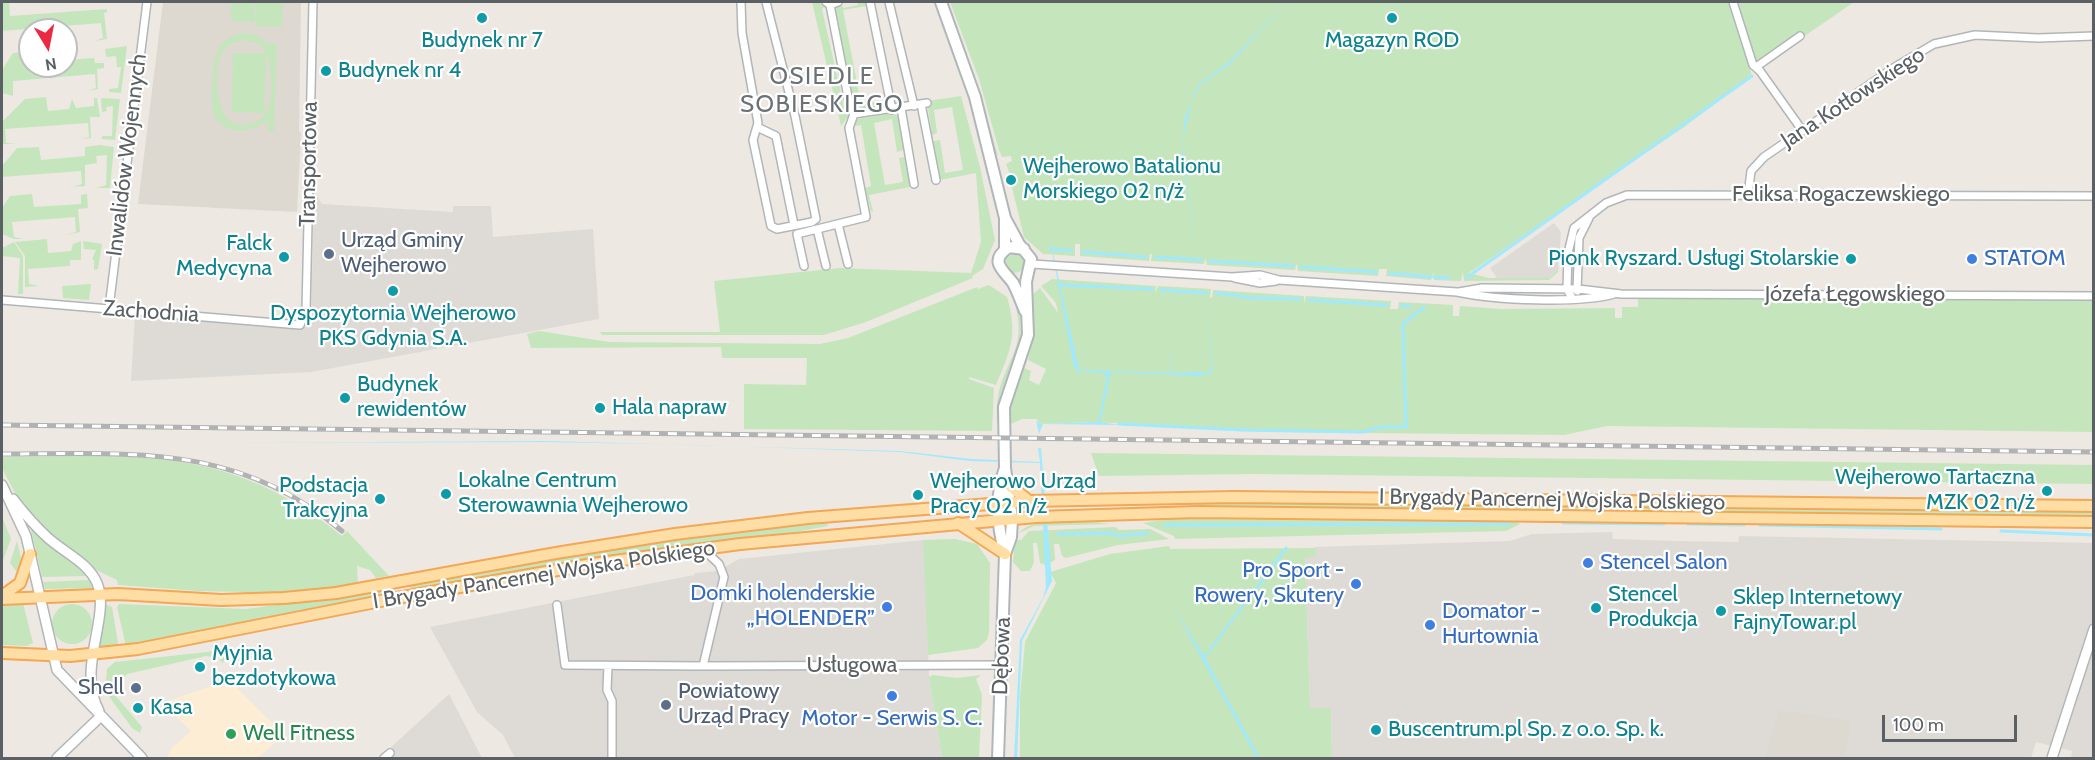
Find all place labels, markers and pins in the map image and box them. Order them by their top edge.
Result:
marker: Budynek nr 7 [475,11,489,25]
marker: Magazyn ROD [1385,11,1399,25]
place label: Budynek nr 7 [421,28,543,54]
place label: Magazyn ROD [1325,28,1459,54]
place label: Budynek nr 4 [338,58,461,84]
marker: Budynek nr 4 [319,64,333,78]
place label: Wejherowo Batalionu Morskiego 02 n/ż [1023,154,1221,206]
marker: Wejherowo Batalionu Morskiego 02 n/ż [1004,173,1018,187]
place label: Urząd Gminy Wejherowo [341,228,463,280]
place label: Falck Medycyna [176,231,272,282]
place label: Pionk Ryszard. Usługi Stolarskie [1548,246,1839,272]
place label: STATOM [1984,246,2066,272]
marker: Urząd Gminy Wejherowo [322,247,336,261]
marker: Falck Medycyna [277,250,291,264]
marker: Pionk Ryszard. Usługi Stolarskie [1844,252,1858,266]
marker: STATOM [1965,252,1979,266]
marker: Dyspozytornia Wejherowo PKS Gdynia S.A. [386,284,400,298]
place label: Dyspozytornia Wejherowo PKS Gdynia S.A. [270,301,516,352]
place label: Budynek rewidentów [357,372,466,424]
marker: Budynek rewidentów [338,391,352,405]
place label: Hala napraw [612,395,727,421]
marker: Hala napraw [593,401,607,415]
place label: Wejherowo Tartaczna MZK 02 n/ż [1835,465,2035,516]
place label: Lokalne Centrum Sterowawnia Wejherowo [458,468,688,520]
place label: Wejherowo Urząd Pracy 02 n/ż [930,469,1096,520]
place label: Podstacja Trakcyjna [279,473,368,524]
marker: Wejherowo Tartaczna MZK 02 n/ż [2040,484,2054,498]
marker: Lokalne Centrum Sterowawnia Wejherowo [439,487,453,501]
marker: Wejherowo Urząd Pracy 02 n/ż [911,488,925,502]
marker: Podstacja Trakcyjna [373,492,387,506]
place label: Stencel Salon [1600,550,1728,576]
marker: Stencel Salon [1581,556,1595,570]
place label: Pro Sport - Rowery, Skutery [1194,558,1344,610]
marker: Pro Sport - Rowery, Skutery [1349,577,1363,591]
place label: Domki holenderskie „HOLENDER” [690,581,875,632]
place label: Stencel Produkcja [1608,582,1697,634]
place label: Sklep Internetowy FajnyTowar.pl [1733,585,1902,636]
place label: Domator - Hurtownia [1442,599,1540,650]
marker: Domki holenderskie „HOLENDER” [880,600,894,614]
marker: Stencel Produkcja [1589,601,1603,615]
marker: Sklep Internetowy FajnyTowar.pl [1714,604,1728,618]
marker: Domator - Hurtownia [1423,618,1437,632]
place label: Myjnia bezdotykowa [212,641,336,692]
marker: Myjnia bezdotykowa [193,660,207,674]
place label: Shell [78,675,124,701]
place label: Powiatowy Urząd Pracy [678,679,789,730]
marker: Shell [129,681,143,695]
marker: Motor - Serwis S. C. [885,689,899,703]
place label: Kasa [150,695,193,721]
marker: Powiatowy Urząd Pracy [659,698,673,712]
marker: Kasa [131,701,145,715]
place label: Motor - Serwis S. C. [801,706,983,732]
place label: Buscentrum.pl Sp. z o.o. Sp. k. [1388,717,1664,743]
place label: Well Fitness [243,721,355,747]
marker: Buscentrum.pl Sp. z o.o. Sp. k. [1369,723,1383,737]
marker: Well Fitness [224,727,238,741]

